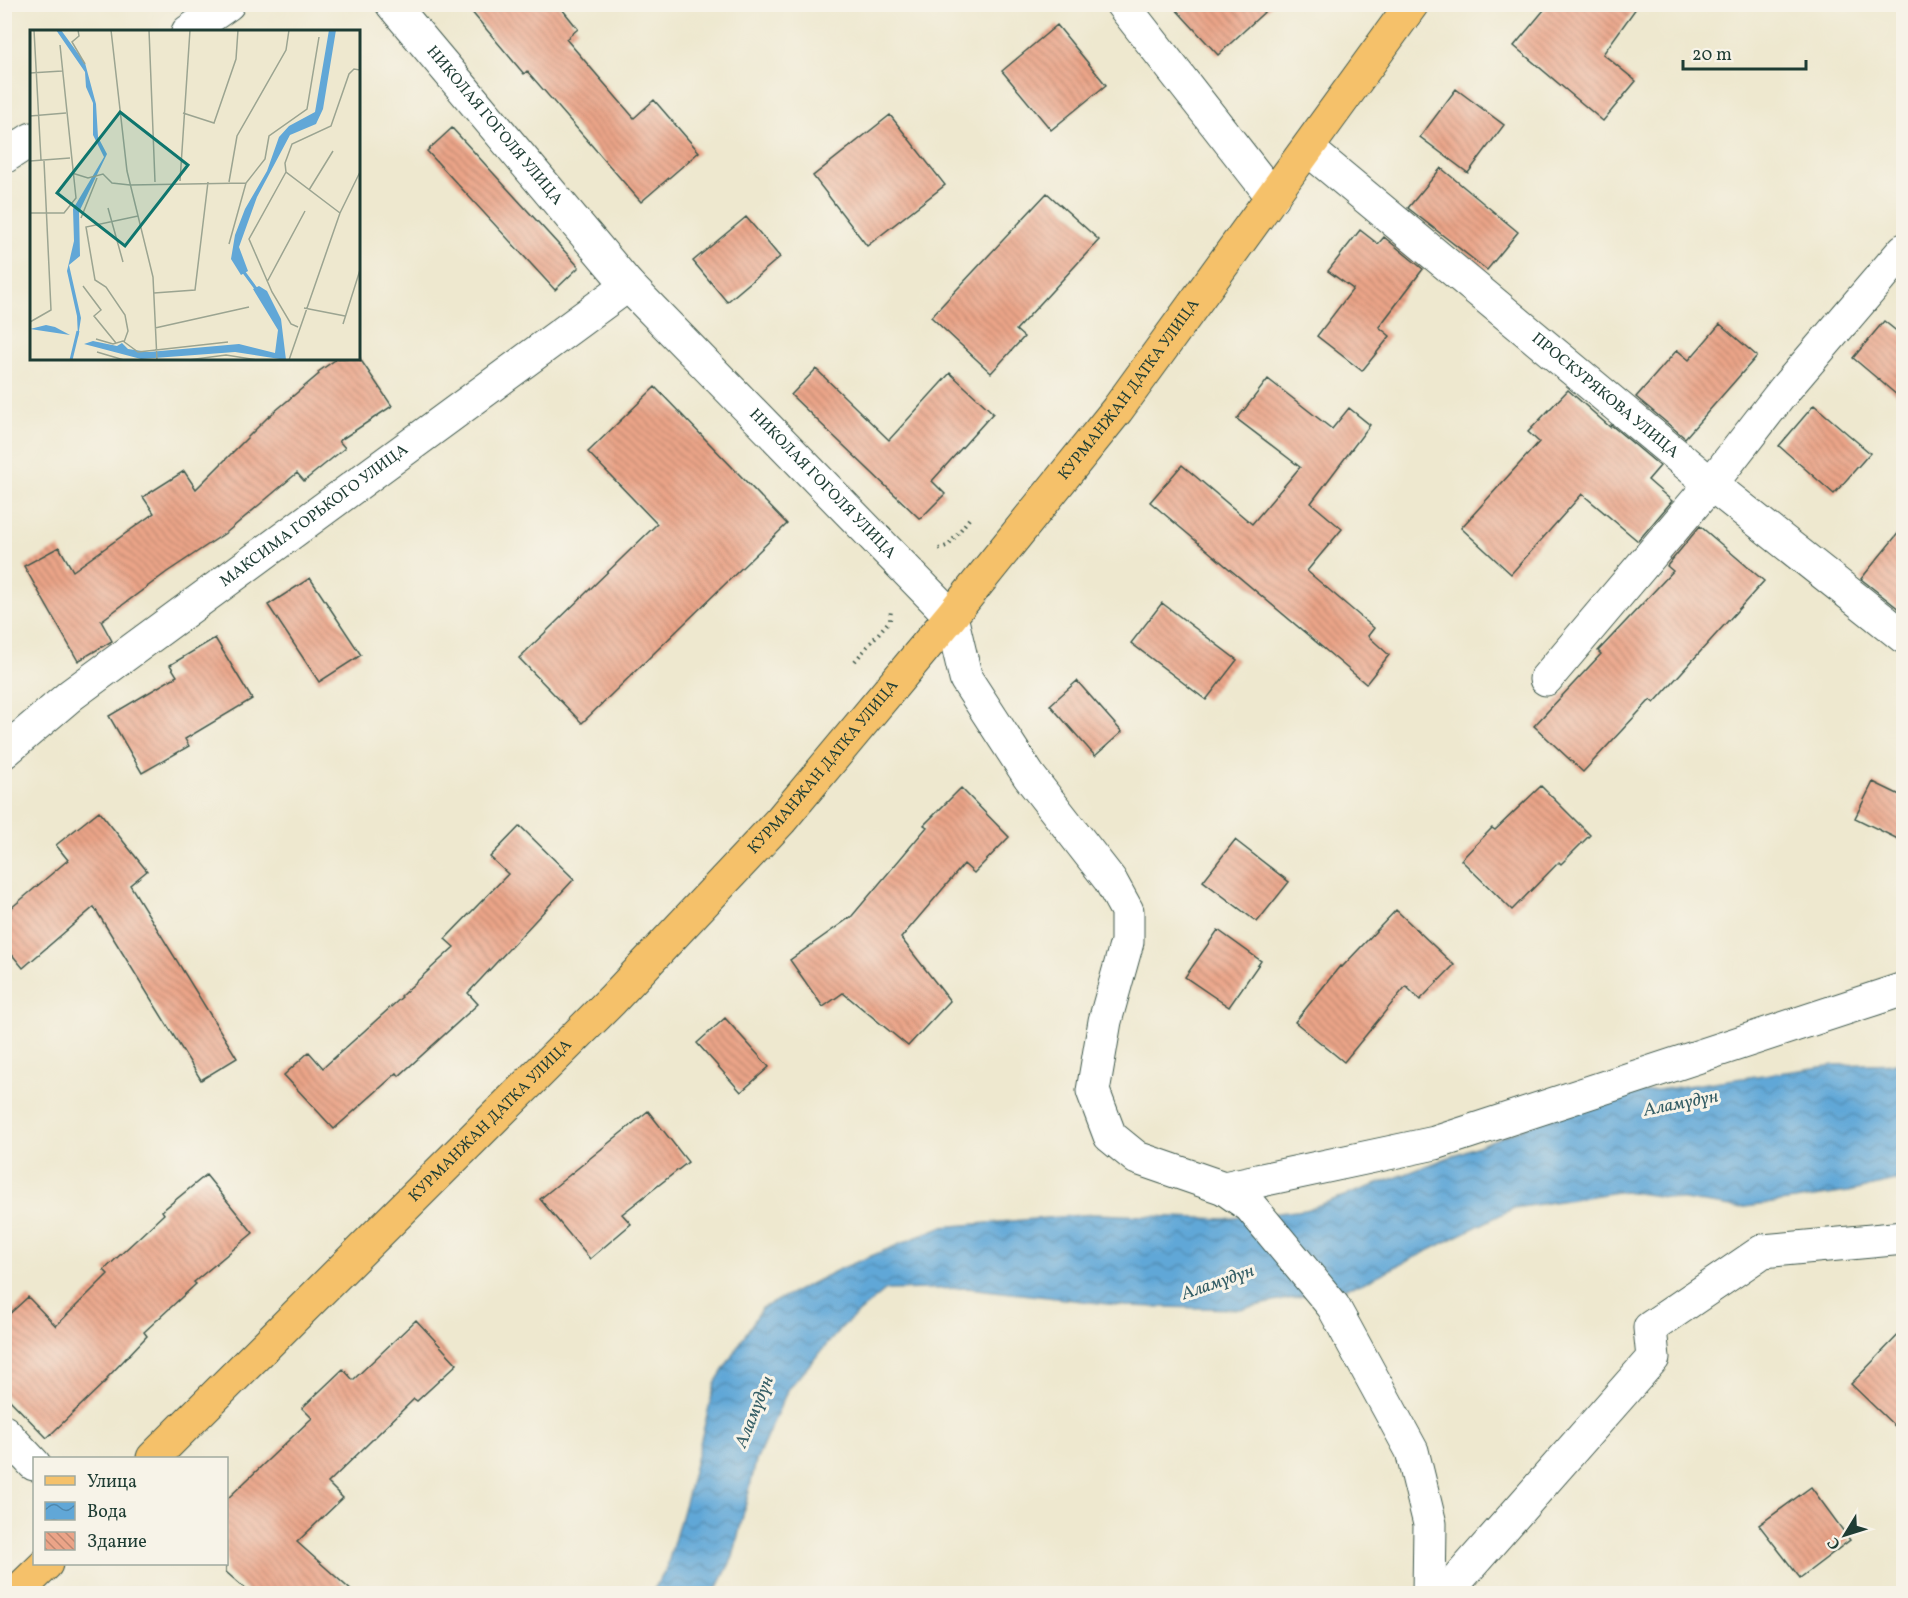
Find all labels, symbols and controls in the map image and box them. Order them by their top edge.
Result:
inset map [30,30,360,360]
scale bar [1683,33,1806,71]
street label: НИКОЛАЯ ГОГОЛЯ УЛИЦА [421,41,568,210]
text: 20 m [1692,43,1732,68]
street label: КУРМАНЖАН ДАТКА УЛИЦА [1053,295,1205,485]
street label: ПРОСКУРЯКОВА УЛИЦА [1526,328,1683,464]
street label: НИКОЛАЯ ГОГОЛЯ УЛИЦА [744,404,901,564]
street label: МАКСИМА ГОРЬКОГО УЛИЦА [215,439,413,593]
street label: КУРМАНЖАН ДАТКА УЛИЦА [743,676,904,859]
street label: КУРМАНЖАН ДАТКА УЛИЦА [404,1035,577,1207]
water label: Аламүдүн [1641,1085,1720,1124]
water label: Аламүдүн [1177,1259,1258,1307]
water label: Аламүдүн [729,1372,781,1453]
legend [33,1457,228,1565]
text: Улица [87,1470,137,1495]
text: Вода [87,1500,127,1525]
north arrow [1815,1505,1875,1565]
text: Здание [87,1530,147,1555]
text: С [1823,1532,1847,1554]

